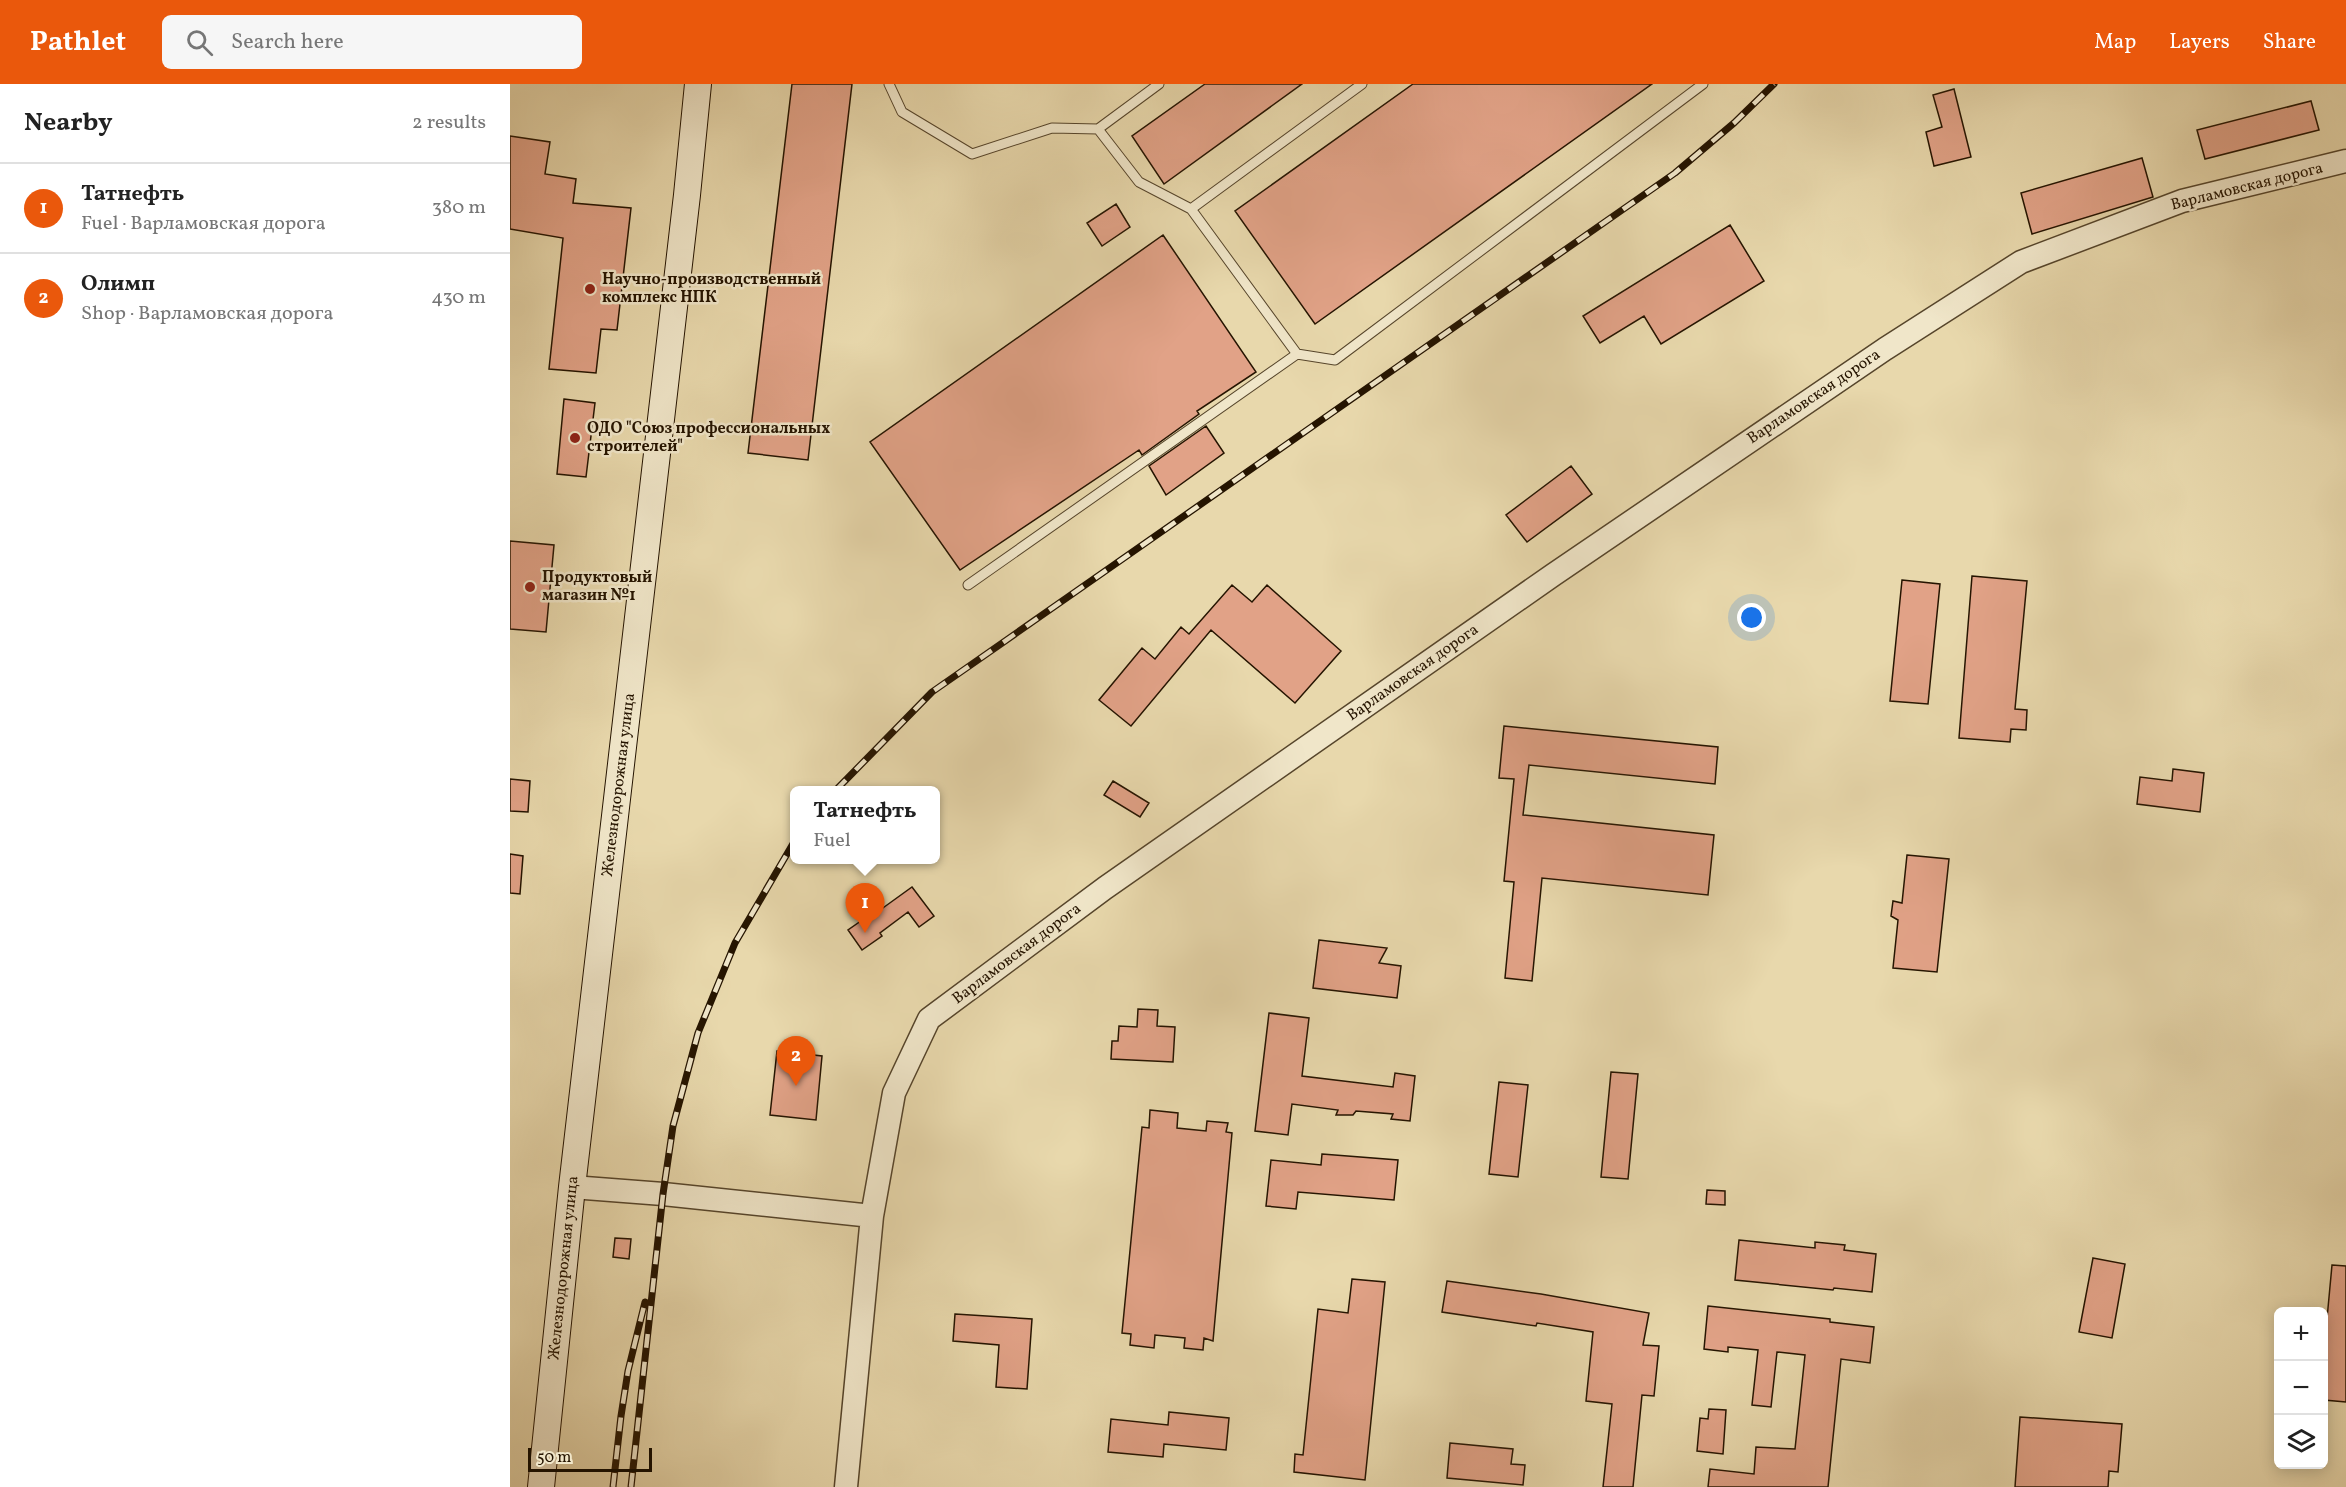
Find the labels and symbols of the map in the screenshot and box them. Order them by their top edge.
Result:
street label: Варламовская дорога [2169,157,2326,217]
place label: Научно-производственный комплекс НПК [602,269,821,309]
marker: Научно-производственный комплекс НПК [583,282,597,296]
street label: Варламовская дорога [1743,344,1885,450]
place label: ОДО "Союз профессиональных строителей" [587,418,830,458]
marker: ОДО "Союз профессиональных строителей" [568,431,582,445]
place label: Продуктовый магазин №1 [542,567,652,607]
marker: Продуктовый магазин №1 [523,580,537,594]
your location [1737,603,1766,632]
street label: Варламовская дорога [1343,619,1483,727]
street label: Железнодорожная улица [597,692,641,878]
pin: 1 [846,884,884,933]
street label: Варламовская дорога [948,898,1086,1010]
pin: 2 [776,1036,816,1086]
street label: Железнодорожная улица [543,1175,585,1361]
scale bar [528,1445,652,1472]

